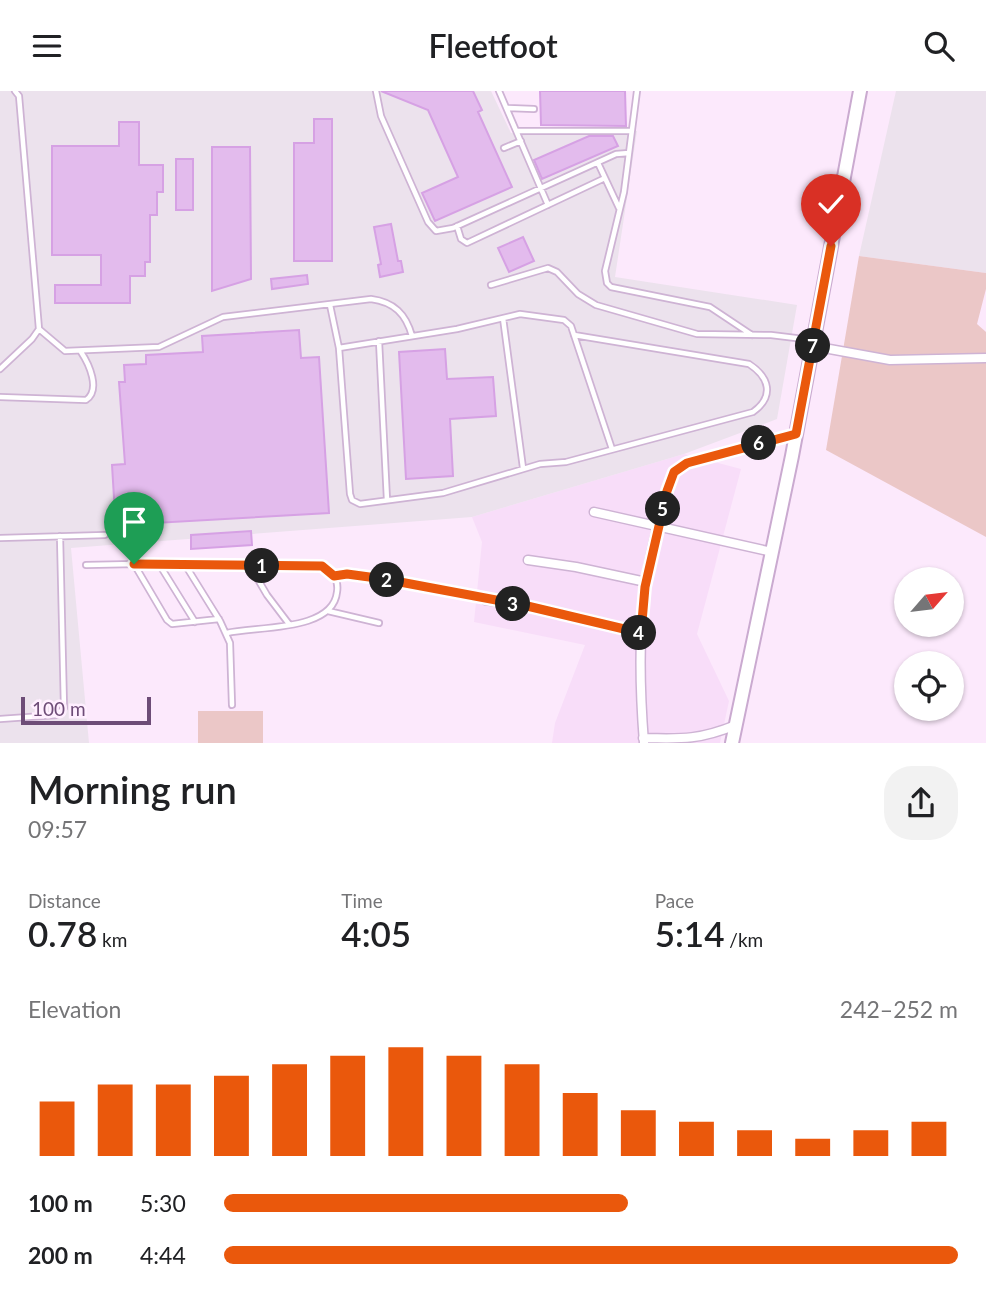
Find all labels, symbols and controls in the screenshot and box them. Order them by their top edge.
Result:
text: Fleetfoot [428,26,558,65]
icon: menu [28,27,66,65]
icon: search [920,27,958,65]
pin [801,174,861,246]
icon: check [812,185,850,223]
pin: 7 [796,329,830,363]
text: 7 [807,334,818,357]
pin: 6 [742,425,776,461]
text: 6 [753,431,764,454]
pin: 5 [646,491,680,527]
pin [104,492,164,564]
text: 5 [657,497,668,520]
icon: arrive [115,503,153,541]
pin: 1 [244,549,280,583]
text: 1 [256,554,267,577]
pin: 2 [370,563,404,597]
north arrow [894,567,964,637]
map controls [894,567,964,721]
text: 2 [381,568,392,591]
pin: 3 [496,587,530,621]
text: 3 [507,592,518,615]
pin: 4 [622,615,656,651]
text: 4 [633,621,644,644]
button: locate [894,651,964,721]
scale bar [21,694,150,726]
text: 100 m [32,697,86,720]
text: Morning run [28,766,237,812]
button: share [884,766,958,840]
text: 09:57 [28,815,87,843]
text: Distance [28,889,101,912]
text: Time [341,889,383,912]
text: Pace [655,889,694,912]
text: 0.78 [28,912,97,954]
text: 4:05 [341,912,411,954]
text: 5:14 [655,912,724,954]
text: km [97,928,127,951]
text: /km [724,928,763,951]
text: Elevation [28,995,121,1023]
text: 242–252 m [840,995,958,1023]
text: 100 m [28,1189,93,1217]
text: 5:30 [140,1189,186,1217]
text: 200 m [28,1241,93,1269]
text: 4:44 [140,1241,186,1269]

